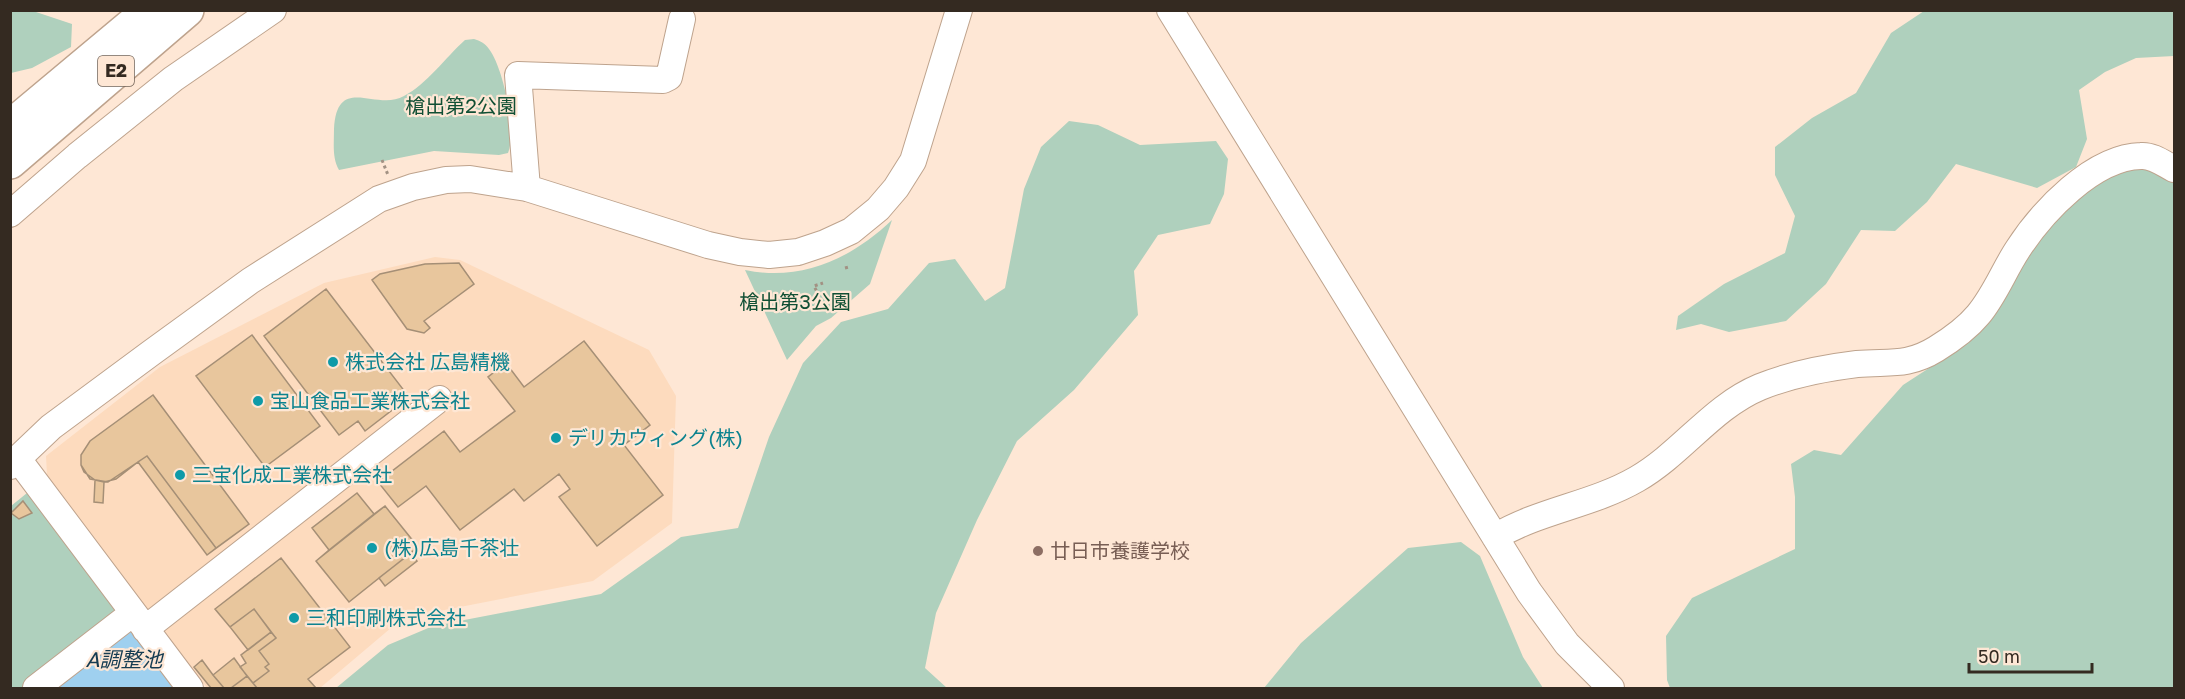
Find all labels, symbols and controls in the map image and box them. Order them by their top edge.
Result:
road number: E2 [98,56,134,86]
park label: 槍出第2公園 [405,93,517,117]
park label: 槍出第3公園 [739,289,851,313]
place label: 株式会社 広島精機 [345,349,510,373]
marker: 株式会社 広島精機 [326,355,340,369]
place label: 宝山食品工業株式会社 [270,388,470,412]
marker: 宝山食品工業株式会社 [251,394,265,408]
place label: デリカウィング(株) [568,425,743,449]
marker: デリカウィング(株) [549,431,563,445]
place label: 三宝化成工業株式会社 [192,462,392,486]
marker: 三宝化成工業株式会社 [173,468,187,482]
place label: (株)広島千茶壮 [384,535,519,559]
place label: 廿日市養護学校 [1050,538,1190,562]
marker: (株)広島千茶壮 [365,541,379,555]
marker: 廿日市養護学校 [1031,544,1045,558]
place label: 三和印刷株式会社 [306,605,466,629]
marker: 三和印刷株式会社 [287,611,301,625]
scale bar [1969,636,2092,674]
text: 50 m [1978,645,2020,667]
water label: A調整池 [85,646,165,672]

